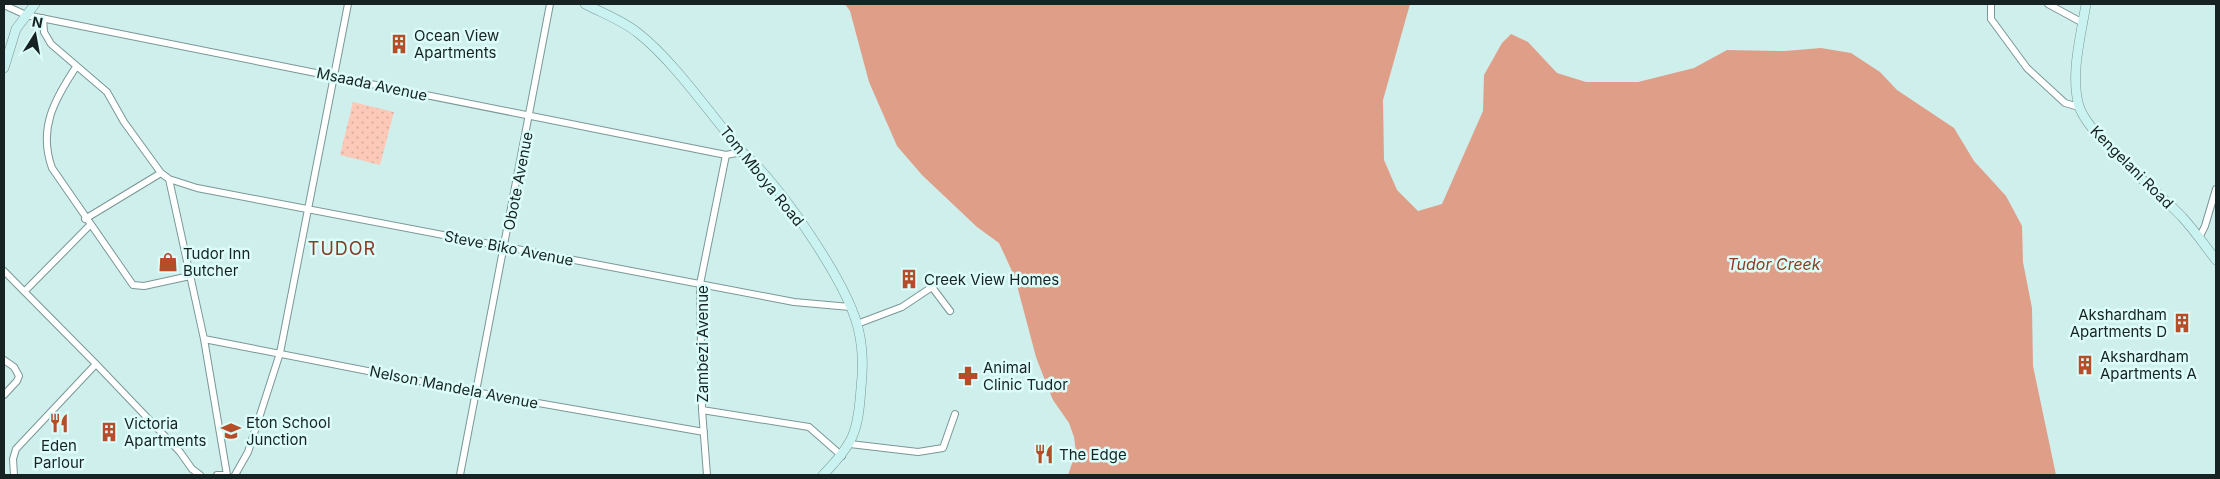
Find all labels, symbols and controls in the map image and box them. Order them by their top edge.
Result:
north arrow [10,10,60,60]
text: N [31,12,44,31]
place label: Ocean View Apartments [414,26,499,62]
building icon: Ocean View Apartments [388,33,410,55]
street label: Msaada Avenue [315,63,429,105]
street label: Kengelani Road [2086,121,2178,213]
street label: Tom Mboya Road [716,122,808,230]
street label: Obote Avenue [499,130,537,232]
street label: Steve Biko Avenue [443,226,575,270]
district label: TUDOR [308,238,376,259]
place label: Tudor Inn Butcher [183,244,250,280]
shop icon: Tudor Inn Butcher [157,251,179,273]
water label: Tudor Creek [1727,254,1821,274]
building icon: Creek View Homes [898,268,920,290]
place label: Creek View Homes [924,270,1059,289]
street label: Zambezi Avenue [693,285,712,403]
place label: Akshardham Apartments D [2070,305,2167,341]
building icon: Akshardham Apartments D [2171,312,2193,334]
place label: Akshardham Apartments A [2100,347,2197,383]
building icon: Akshardham Apartments A [2074,354,2096,376]
place label: Animal Clinic Tudor [983,358,1068,394]
street label: Nelson Mandela Avenue [368,361,540,413]
pharmacy icon: Animal Clinic Tudor [957,365,979,387]
restaurant icon: Eden Parlour [48,412,70,434]
place label: Eton School Junction [246,413,331,449]
place label: Victoria Apartments [124,414,206,450]
school or university icon: Eton School Junction [220,420,242,442]
building icon: Victoria Apartments [98,421,120,443]
place label: Eden Parlour [33,436,85,472]
restaurant icon: The Edge [1033,443,1055,465]
place label: The Edge [1059,445,1127,464]

